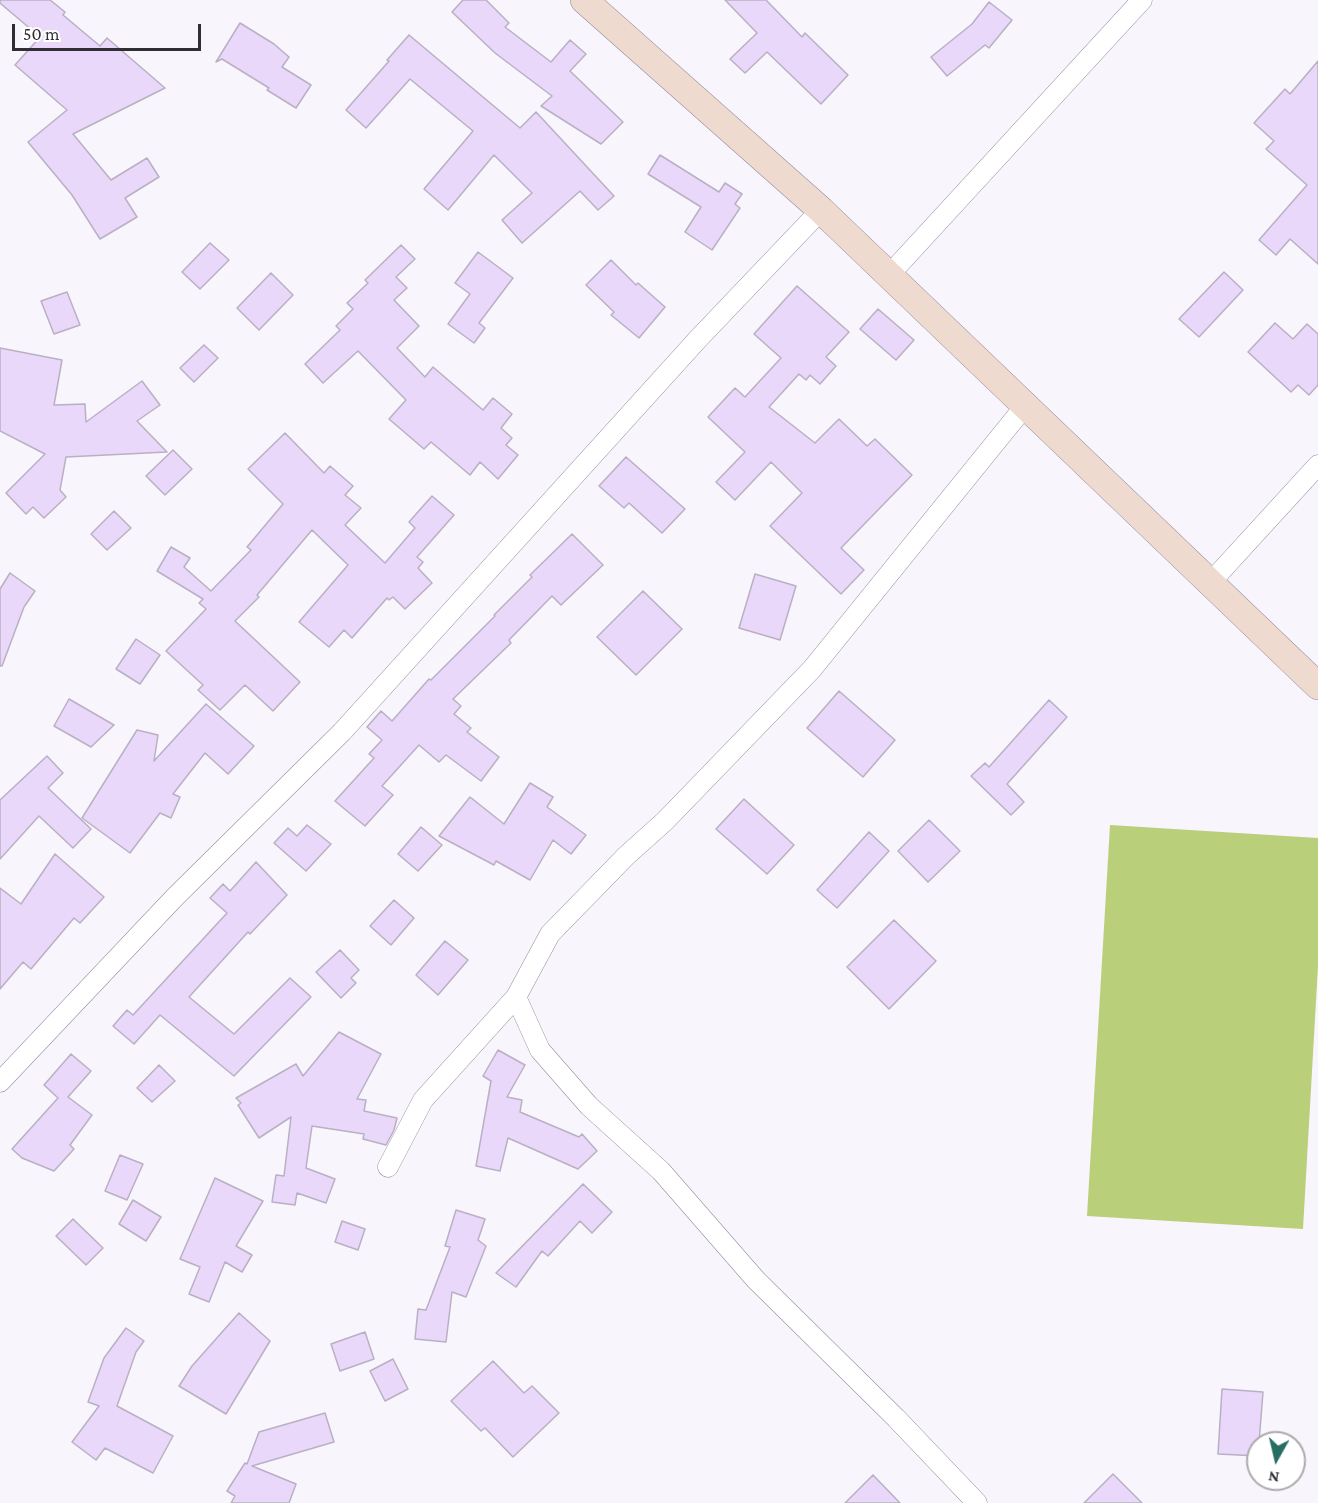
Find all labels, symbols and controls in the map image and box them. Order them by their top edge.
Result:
scale bar [15,12,204,50]
text: 50 m [23,24,60,44]
north arrow [1246,1431,1306,1491]
text: N [1267,1468,1280,1487]

